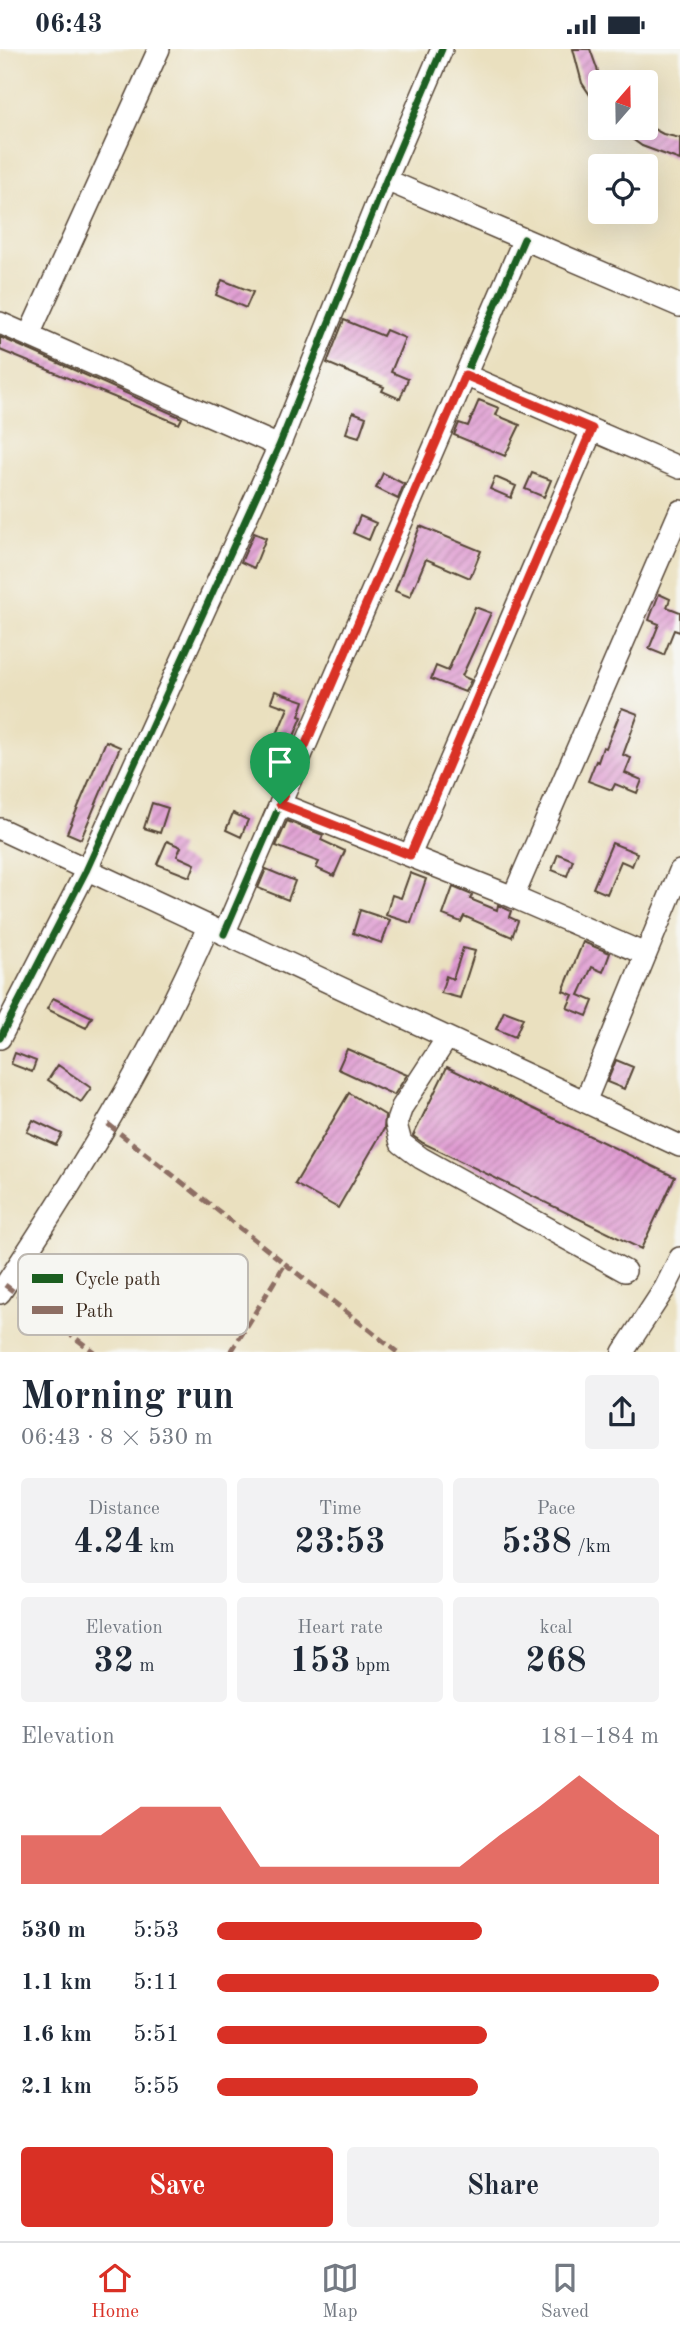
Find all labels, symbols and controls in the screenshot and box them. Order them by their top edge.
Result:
text: 06:43 [35,12,103,38]
north arrow [588,70,658,140]
map controls [588,70,658,224]
button: locate [588,154,658,224]
pin [250,732,310,804]
icon: arrive [261,743,299,781]
legend [18,1254,248,1335]
text: Cycle path [75,1271,161,1290]
text: Path [75,1303,113,1322]
button: share [585,1375,659,1449]
text: Morning run [21,1379,234,1417]
text: 06:43 · 8 × 530 m [21,1426,213,1449]
text: Distance [88,1500,160,1519]
text: Time [319,1500,361,1519]
text: Pace [537,1500,575,1519]
text: 4.24 [74,1525,144,1560]
text: 23:53 [294,1525,386,1560]
text: 5:38 [501,1525,572,1560]
text: km [144,1538,175,1557]
text: /km [572,1538,611,1557]
text: Elevation [85,1619,163,1638]
text: Heart rate [297,1619,383,1638]
text: kcal [540,1619,572,1638]
text: 32 [93,1644,134,1679]
text: 153 [290,1644,350,1679]
text: 268 [526,1644,586,1679]
text: m [134,1657,155,1676]
text: bpm [350,1657,390,1676]
text: Elevation [21,1725,115,1748]
text: 181–184 m [540,1725,659,1748]
text: 530 m [21,1919,86,1942]
text: 5:53 [133,1919,179,1942]
text: 1.1 km [21,1971,92,1994]
text: 5:11 [133,1971,179,1994]
text: 1.6 km [21,2023,92,2046]
text: 5:51 [133,2023,179,2046]
text: 2.1 km [21,2075,92,2098]
text: 5:55 [133,2075,179,2098]
button: Save [21,2147,333,2227]
button: Share [347,2147,659,2227]
tab: Home [91,2259,139,2324]
tab: Map [321,2259,359,2324]
tab: Saved [541,2259,589,2324]

